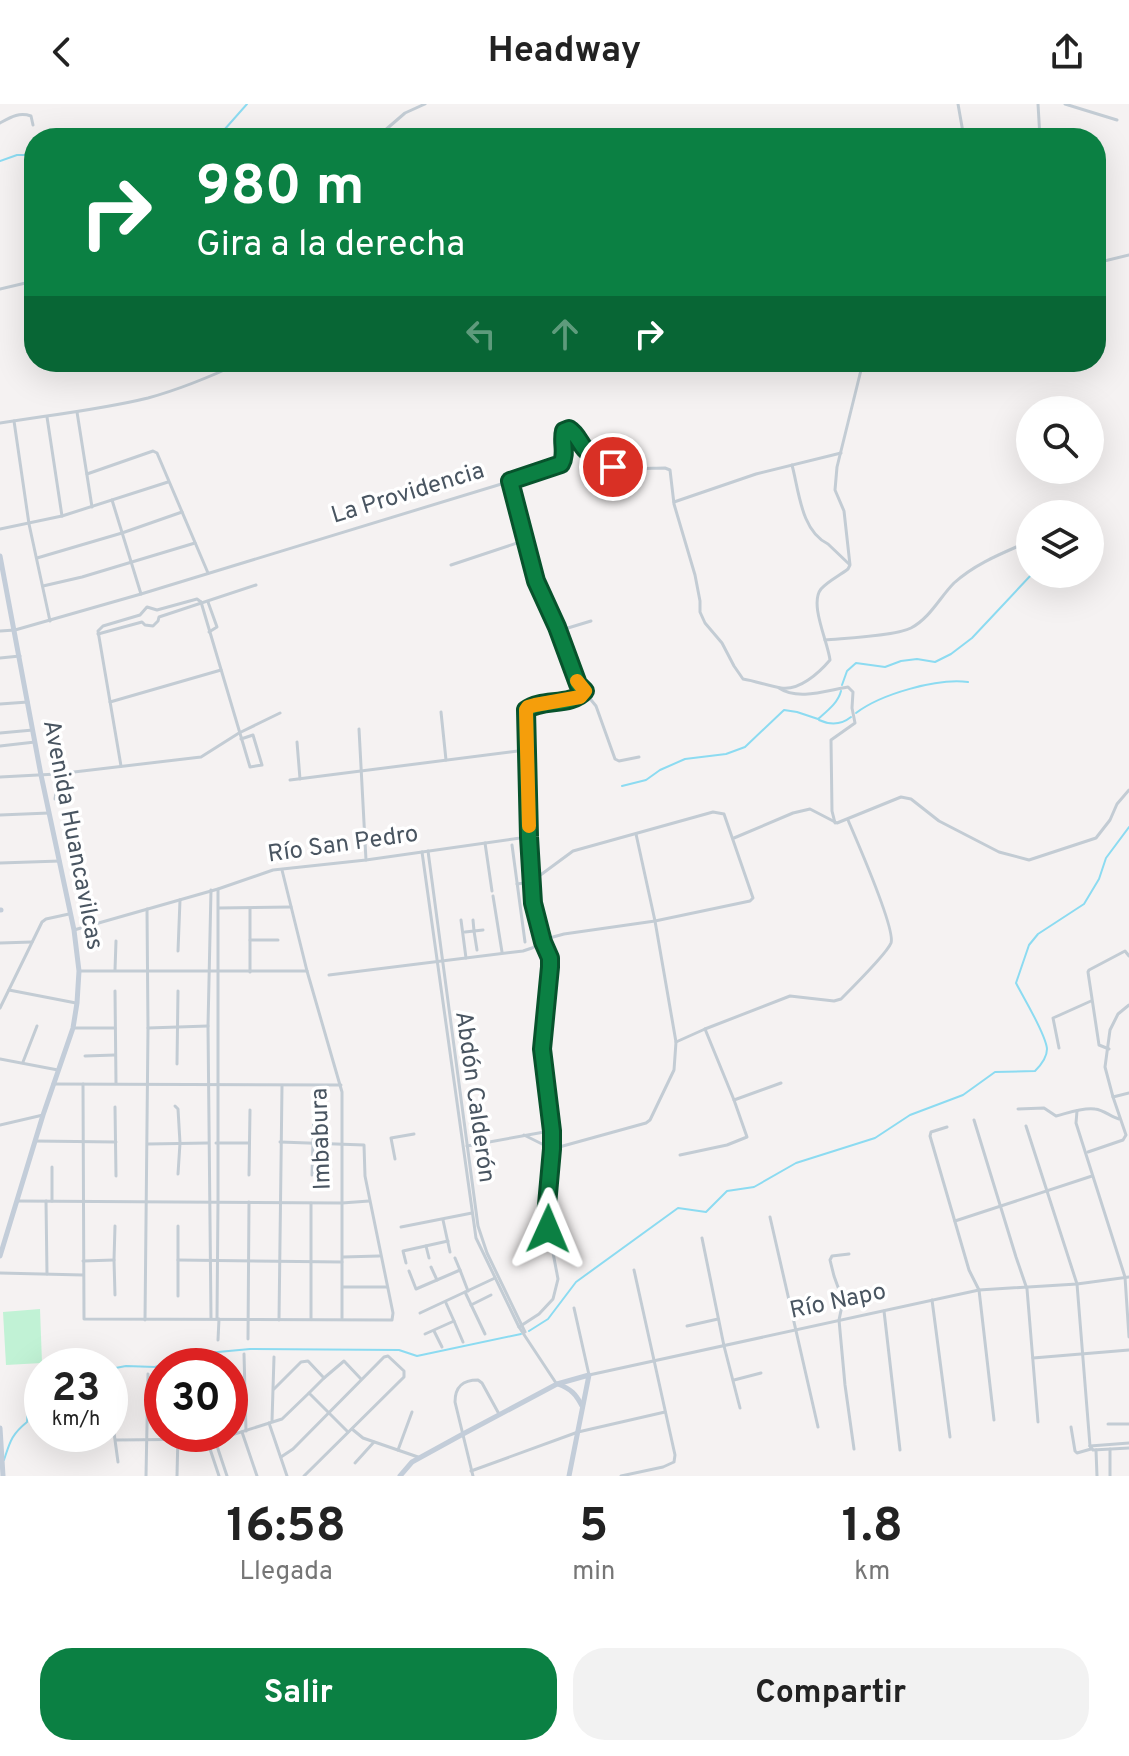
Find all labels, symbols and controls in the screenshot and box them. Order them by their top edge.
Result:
text: Headway [488,29,641,75]
icon: back [40,30,84,74]
icon: share [1045,30,1089,74]
text: 980 m [196,154,365,224]
icon: right [64,160,168,264]
text: Gira a la derecha [196,223,465,269]
icon: left [459,312,503,356]
icon: ahead [543,312,587,356]
icon: right [627,312,671,356]
map controls [1016,396,1104,588]
button: search [1016,396,1104,484]
pin [579,433,647,501]
icon: arrive [591,445,635,489]
street label: La Providencia [328,456,488,532]
button: layers [1016,500,1104,588]
street label: Avenida Huancavilcas [35,717,109,953]
street label: Río San Pedro [266,820,420,870]
street label: Abdón Calderón [447,1009,501,1185]
street label: Imbabura [305,1087,339,1191]
position arrow [506,1187,590,1271]
street label: Río Napo [787,1277,889,1327]
speed limit sign: 30 [144,1348,248,1452]
text: 23 [52,1365,100,1415]
text: km/h [52,1407,100,1433]
text: 16:58 [226,1498,346,1558]
text: 5 [579,1498,608,1558]
text: 1.8 [842,1498,903,1558]
text: Llegada [240,1556,333,1589]
text: min [572,1556,615,1589]
text: km [854,1556,890,1589]
button: Salir [40,1648,557,1740]
button: Compartir [573,1648,1089,1740]

